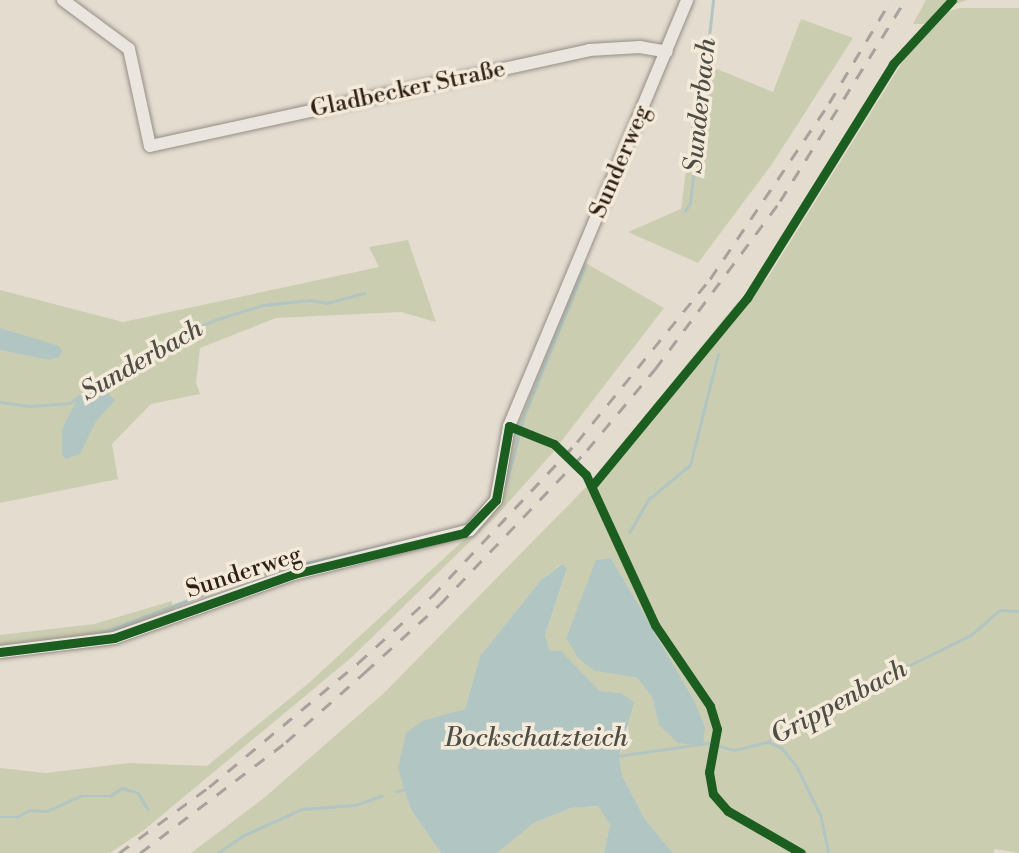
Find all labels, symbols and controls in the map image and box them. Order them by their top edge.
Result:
water label: Sunderbach [678,37,724,175]
street label: Gladbecker Straße [308,55,508,125]
street label: Sunderweg [584,101,658,223]
water label: Sunderbach [75,314,209,408]
street label: Sunderweg [183,541,305,605]
water label: Grippenbach [766,654,912,752]
water label: Bockschatzteich [444,723,628,755]

